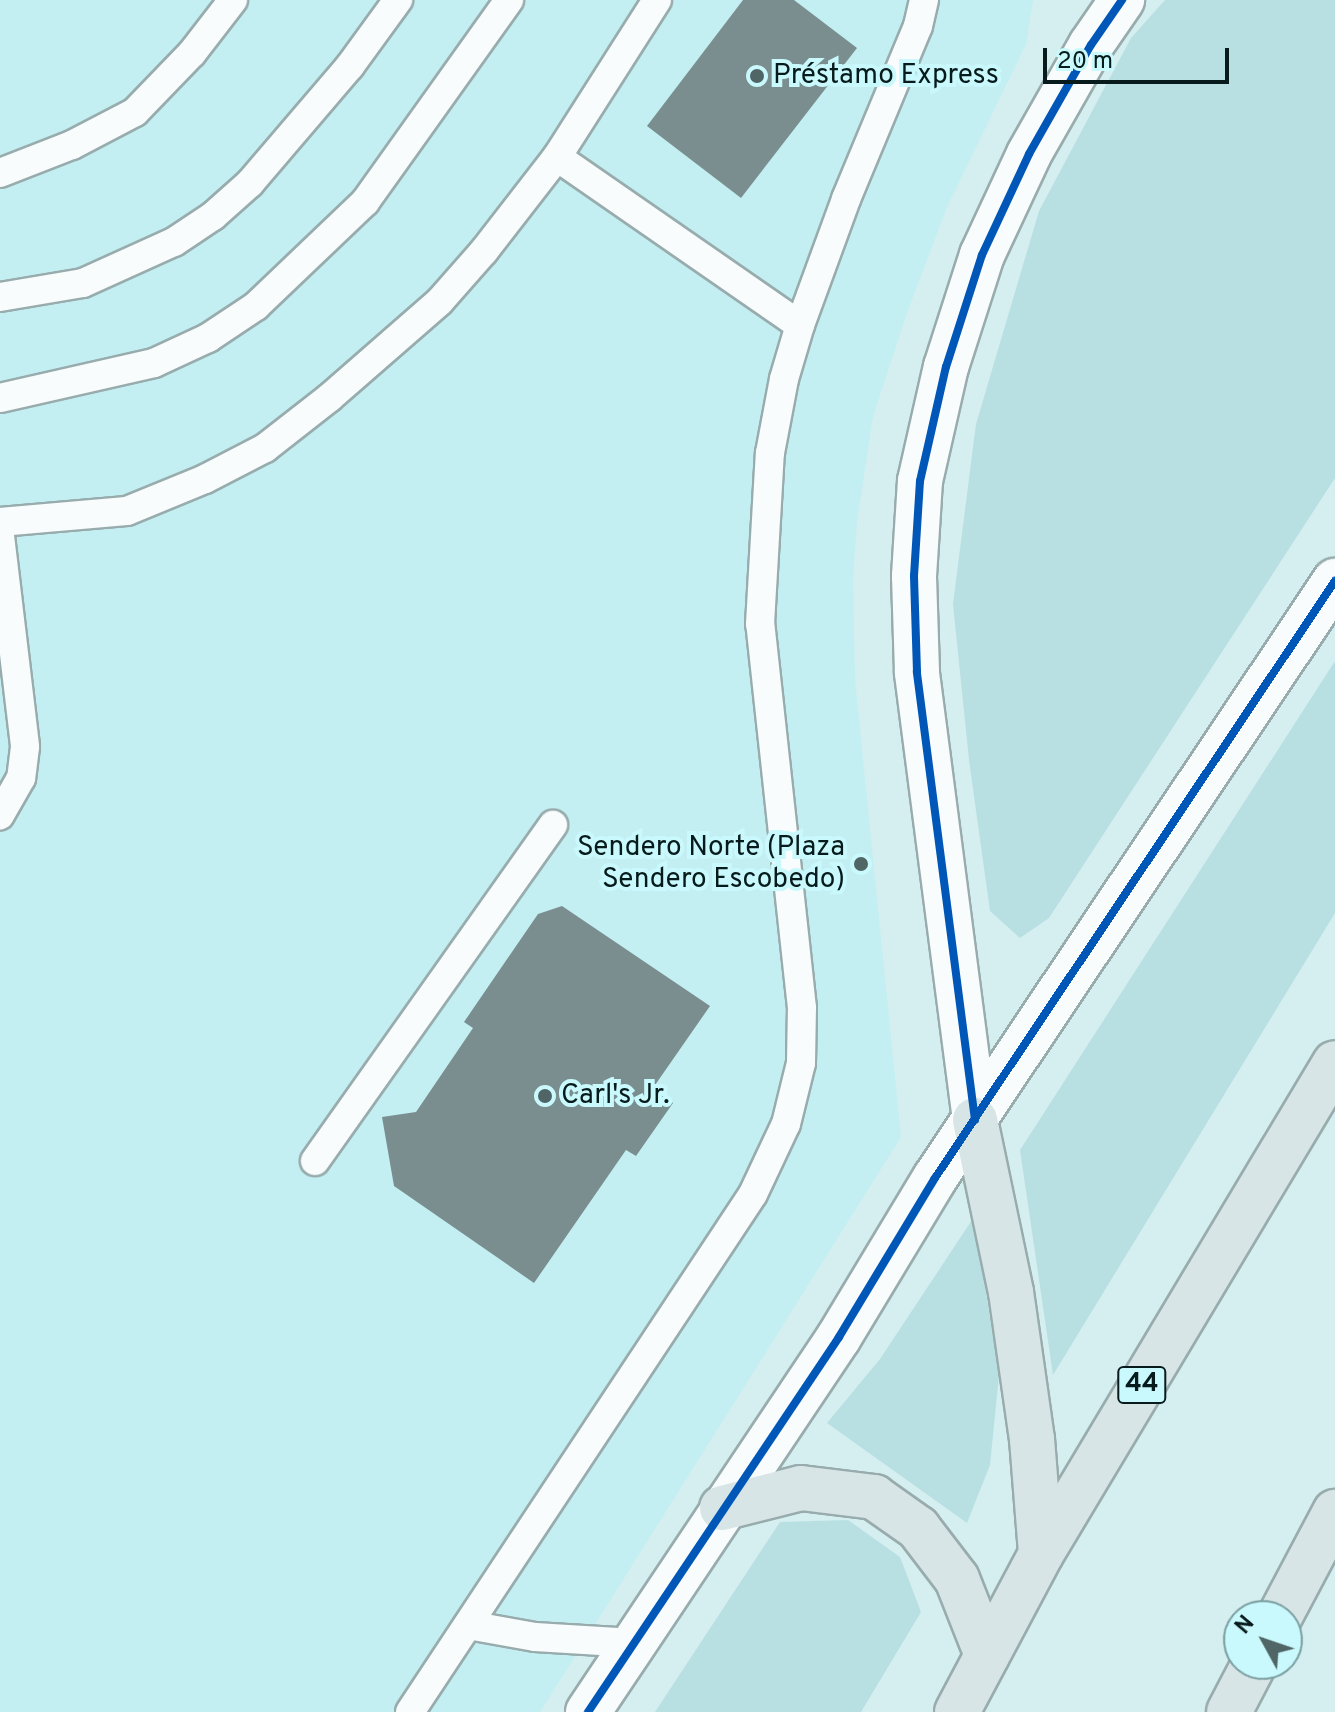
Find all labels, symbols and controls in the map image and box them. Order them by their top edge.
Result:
scale bar [1047,32,1233,82]
text: 20 m [1057,47,1113,77]
place label: Préstamo Express [773,59,999,93]
marker: Préstamo Express [748,67,766,85]
place label: Sendero Norte (Plaza Sendero Escobedo) [577,831,845,897]
marker: Sendero Norte (Plaza Sendero Escobedo) [852,855,870,873]
place label: Carl's Jr. [561,1079,670,1113]
marker: Carl's Jr. [536,1087,554,1105]
road number: 44 [1116,1363,1168,1407]
north arrow [1223,1600,1303,1680]
text: N [1230,1611,1261,1640]

